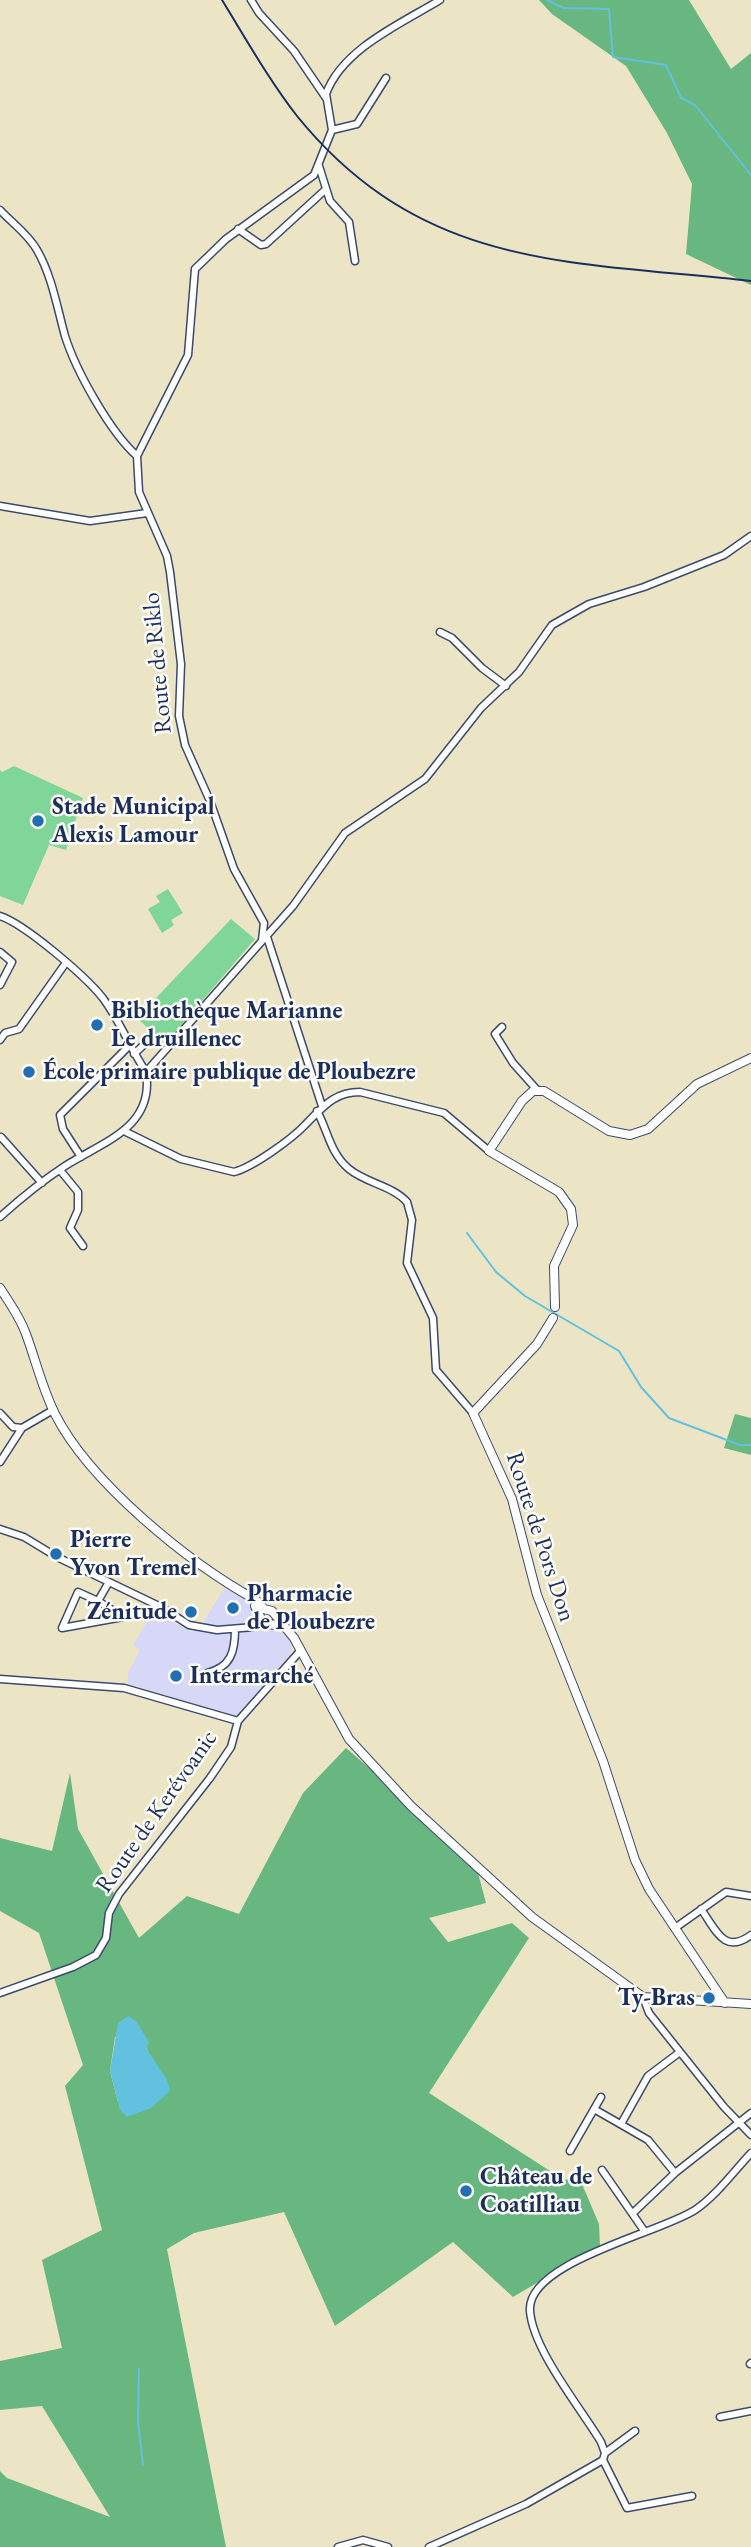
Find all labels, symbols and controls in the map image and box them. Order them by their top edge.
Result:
street label: Route de Riklo [137,591,179,735]
place label: Stade Municipal Alexis Lamour [52,793,215,849]
marker: Stade Municipal Alexis Lamour [30,813,46,829]
place label: Bibliothèque Marianne Le druillenec [111,997,342,1053]
marker: Bibliothèque Marianne Le druillenec [89,1017,105,1033]
place label: École primaire publique de Ploubezre [43,1058,416,1086]
marker: École primaire publique de Ploubezre [21,1064,37,1080]
street label: Route de Pors Don [499,1448,581,1626]
place label: Pierre Yvon Tremel [70,1526,197,1582]
marker: Pierre Yvon Tremel [48,1546,64,1562]
place label: Pharmacie de Ploubezre [247,1580,375,1636]
place label: Zénitude [87,1598,177,1626]
marker: Pharmacie de Ploubezre [225,1600,241,1616]
marker: Zénitude [183,1604,199,1620]
place label: Intermarché [190,1662,313,1690]
marker: Intermarché [168,1668,184,1684]
street label: Route de Kerévoanic [90,1725,224,1899]
place label: Ty-Bras [617,1984,695,2012]
marker: Ty-Bras [701,1990,717,2006]
place label: Château de Coatilliau [480,2163,592,2219]
marker: Château de Coatilliau [458,2183,474,2199]

